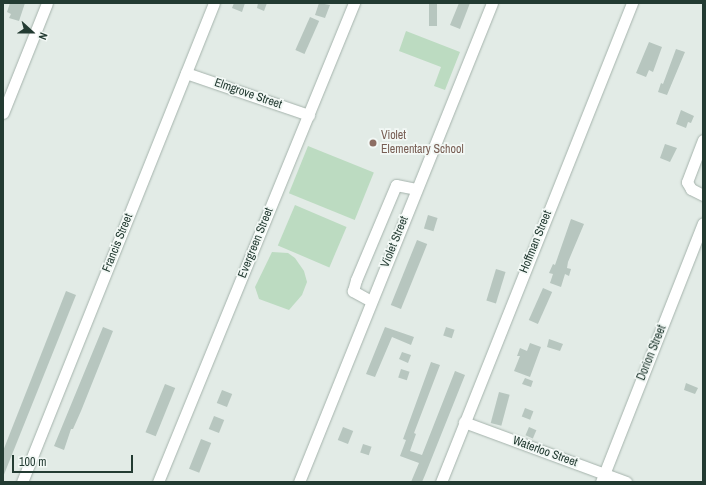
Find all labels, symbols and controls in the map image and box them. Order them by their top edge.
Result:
north arrow [12,12,52,52]
text: N [36,31,51,42]
street label: Elmgrove Street [212,76,284,112]
place label: Violet Elementary School [381,129,464,157]
marker: Violet Elementary School [368,138,378,148]
street label: Evergreen Street [235,206,277,280]
street label: Hoffman Street [517,209,555,275]
street label: Francis Street [100,212,136,274]
street label: Violet Street [378,214,412,270]
street label: Dorion Street [634,323,670,383]
street label: Waterloo Street [511,434,579,470]
scale bar [14,447,135,473]
text: 100 m [19,454,46,470]

